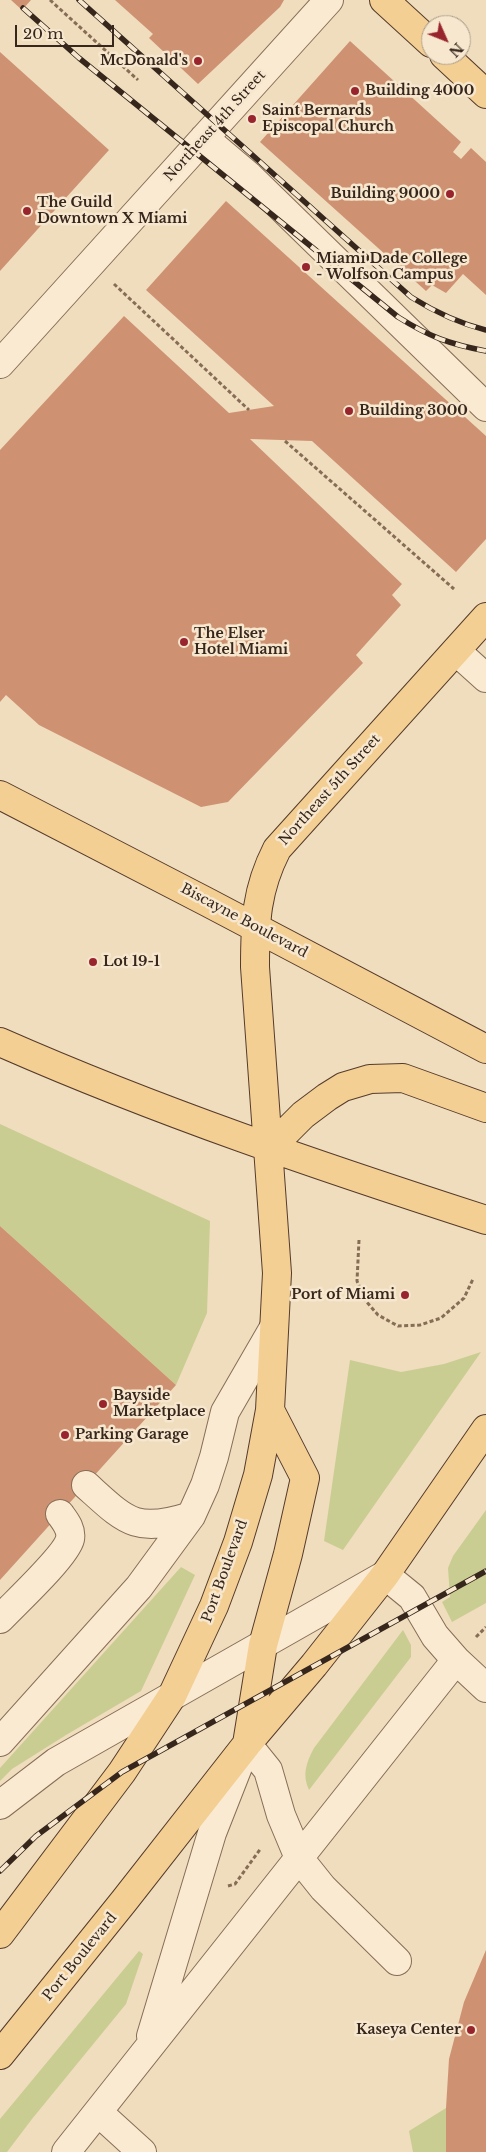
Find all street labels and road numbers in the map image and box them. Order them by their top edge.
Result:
street label: Northeast 4th Street [161,67,269,185]
street label: Northeast 5th Street [276,731,384,849]
street label: Biscayne Boulevard [178,880,310,962]
street label: Port Boulevard [199,1517,251,1625]
street label: Port Boulevard [39,1910,121,2004]

